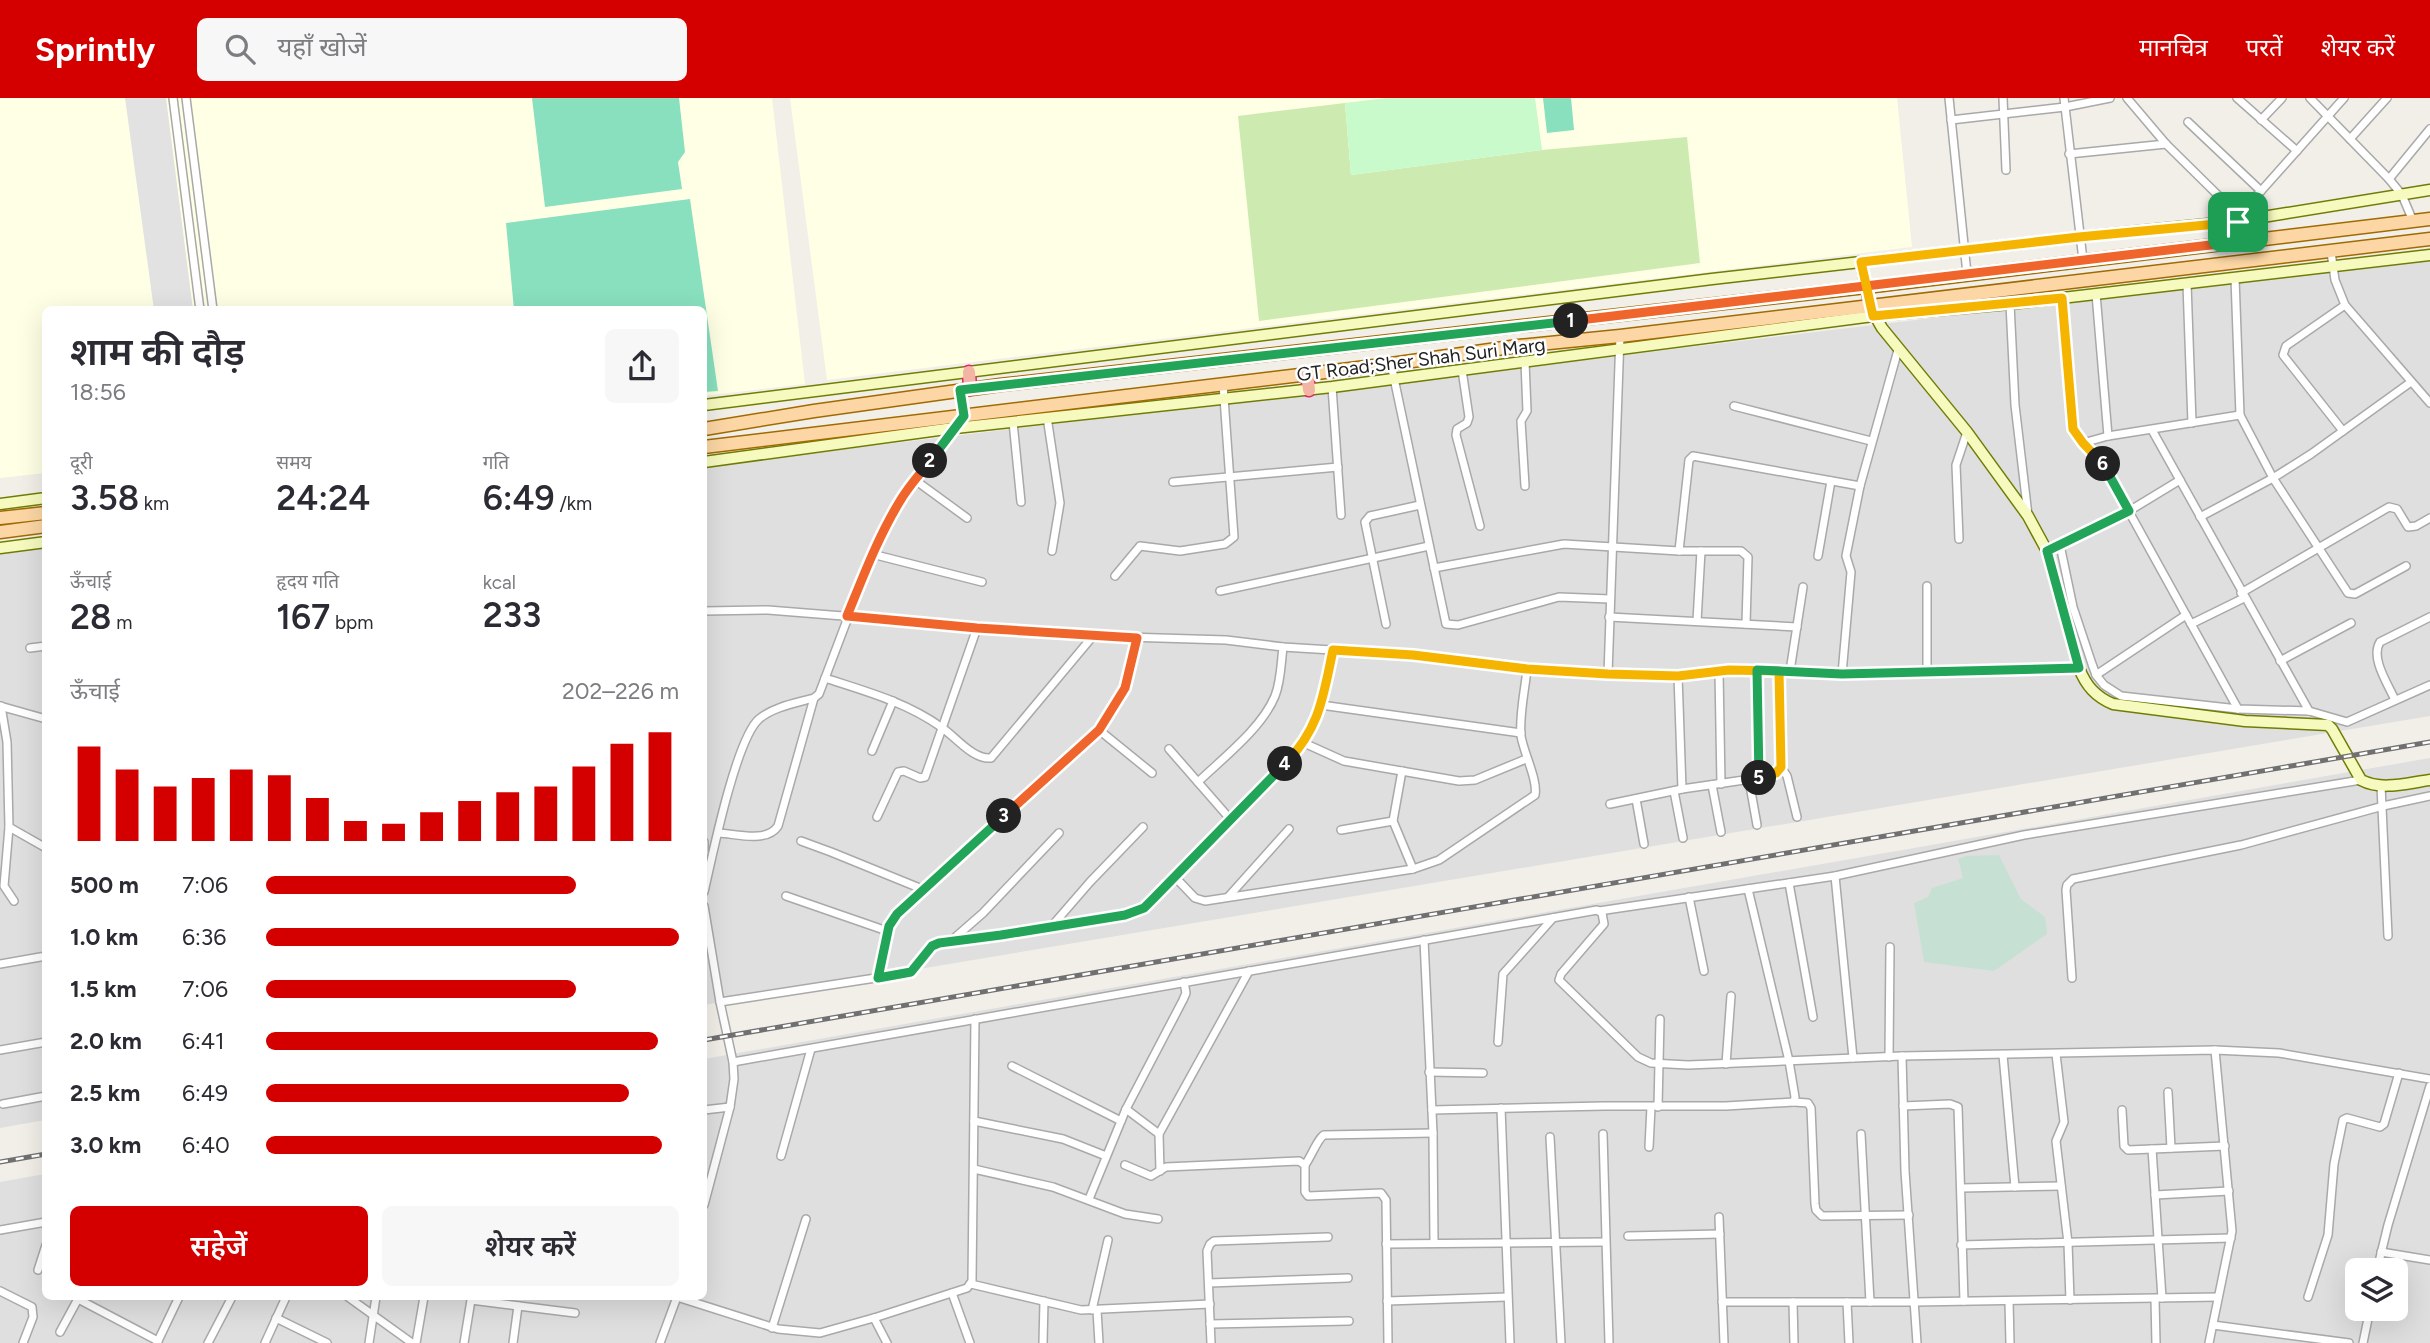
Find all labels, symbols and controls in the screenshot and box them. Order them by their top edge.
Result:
search box [197,18,687,81]
text: Sprintly [35,30,155,69]
icon: search [221,30,259,68]
text: यहाँ खोजें [277,31,367,63]
text: मानचित्र [2139,33,2208,62]
text: परतें [2246,33,2283,62]
text: शेयर करें [2321,33,2395,62]
pin [2208,192,2268,252]
icon: arrive [2219,203,2257,241]
pin: 1 [1554,304,1588,339]
text: 1 [1566,309,1575,332]
text: शाम की दौड़ [70,329,245,375]
button: share [605,329,679,403]
street label: GT Road;Sher Shah Suri Marg [1295,333,1547,386]
text: 18:56 [70,378,126,406]
pin: 2 [912,444,948,478]
pin: 6 [2086,446,2120,482]
text: 2 [924,449,935,472]
text: दूरी [70,451,93,474]
text: समय [276,451,312,474]
text: गति [483,451,509,474]
text: 6 [2097,452,2108,475]
text: 3.58 [70,477,139,519]
text: 24:24 [276,477,370,519]
text: 6:49 [483,477,555,519]
text: km [139,492,169,515]
text: /km [555,492,592,515]
text: ऊँचाई [70,570,111,593]
text: हृदय गति [276,570,339,593]
text: kcal [483,571,516,594]
text: 233 [483,594,541,636]
text: 28 [70,596,111,638]
text: 167 [276,596,330,638]
text: m [111,611,132,634]
text: bpm [330,611,374,634]
text: ऊँचाई [70,677,120,705]
text: 202–226 m [562,677,679,705]
pin: 4 [1268,746,1302,782]
text: 4 [1278,752,1291,775]
pin: 5 [1742,760,1776,796]
text: 5 [1753,766,1764,789]
pin: 3 [986,798,1021,834]
text: 3 [998,804,1009,827]
text: 500 m [70,871,139,899]
text: 7:06 [182,871,228,899]
text: 1.0 km [70,923,138,951]
text: 6:36 [182,923,226,951]
text: 1.5 km [70,975,137,1003]
text: 7:06 [182,975,228,1003]
text: 2.0 km [70,1027,142,1055]
text: 6:41 [182,1027,225,1055]
text: 2.5 km [70,1079,140,1107]
text: 6:49 [182,1079,228,1107]
text: 3.0 km [70,1131,141,1159]
text: 6:40 [182,1131,230,1159]
button: सहेजें [70,1206,368,1286]
button: शेयर करें [382,1206,679,1286]
map controls [2345,1258,2408,1321]
button: layers [2345,1258,2408,1321]

